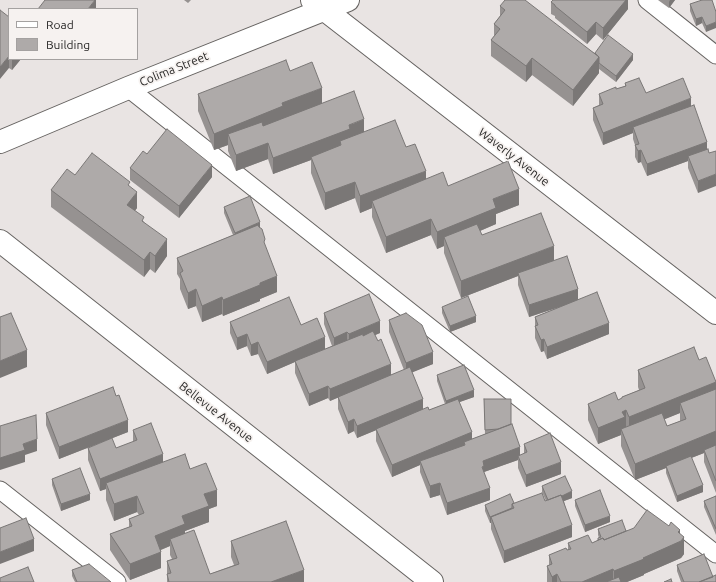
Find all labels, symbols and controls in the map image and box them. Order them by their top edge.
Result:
legend [8,8,138,60]
text: Road [46,18,74,31]
text: Building [46,38,90,51]
street label: Colima Street [137,49,211,89]
street label: Waverly Avenue [476,125,552,189]
street label: Bellevue Avenue [176,379,256,445]

